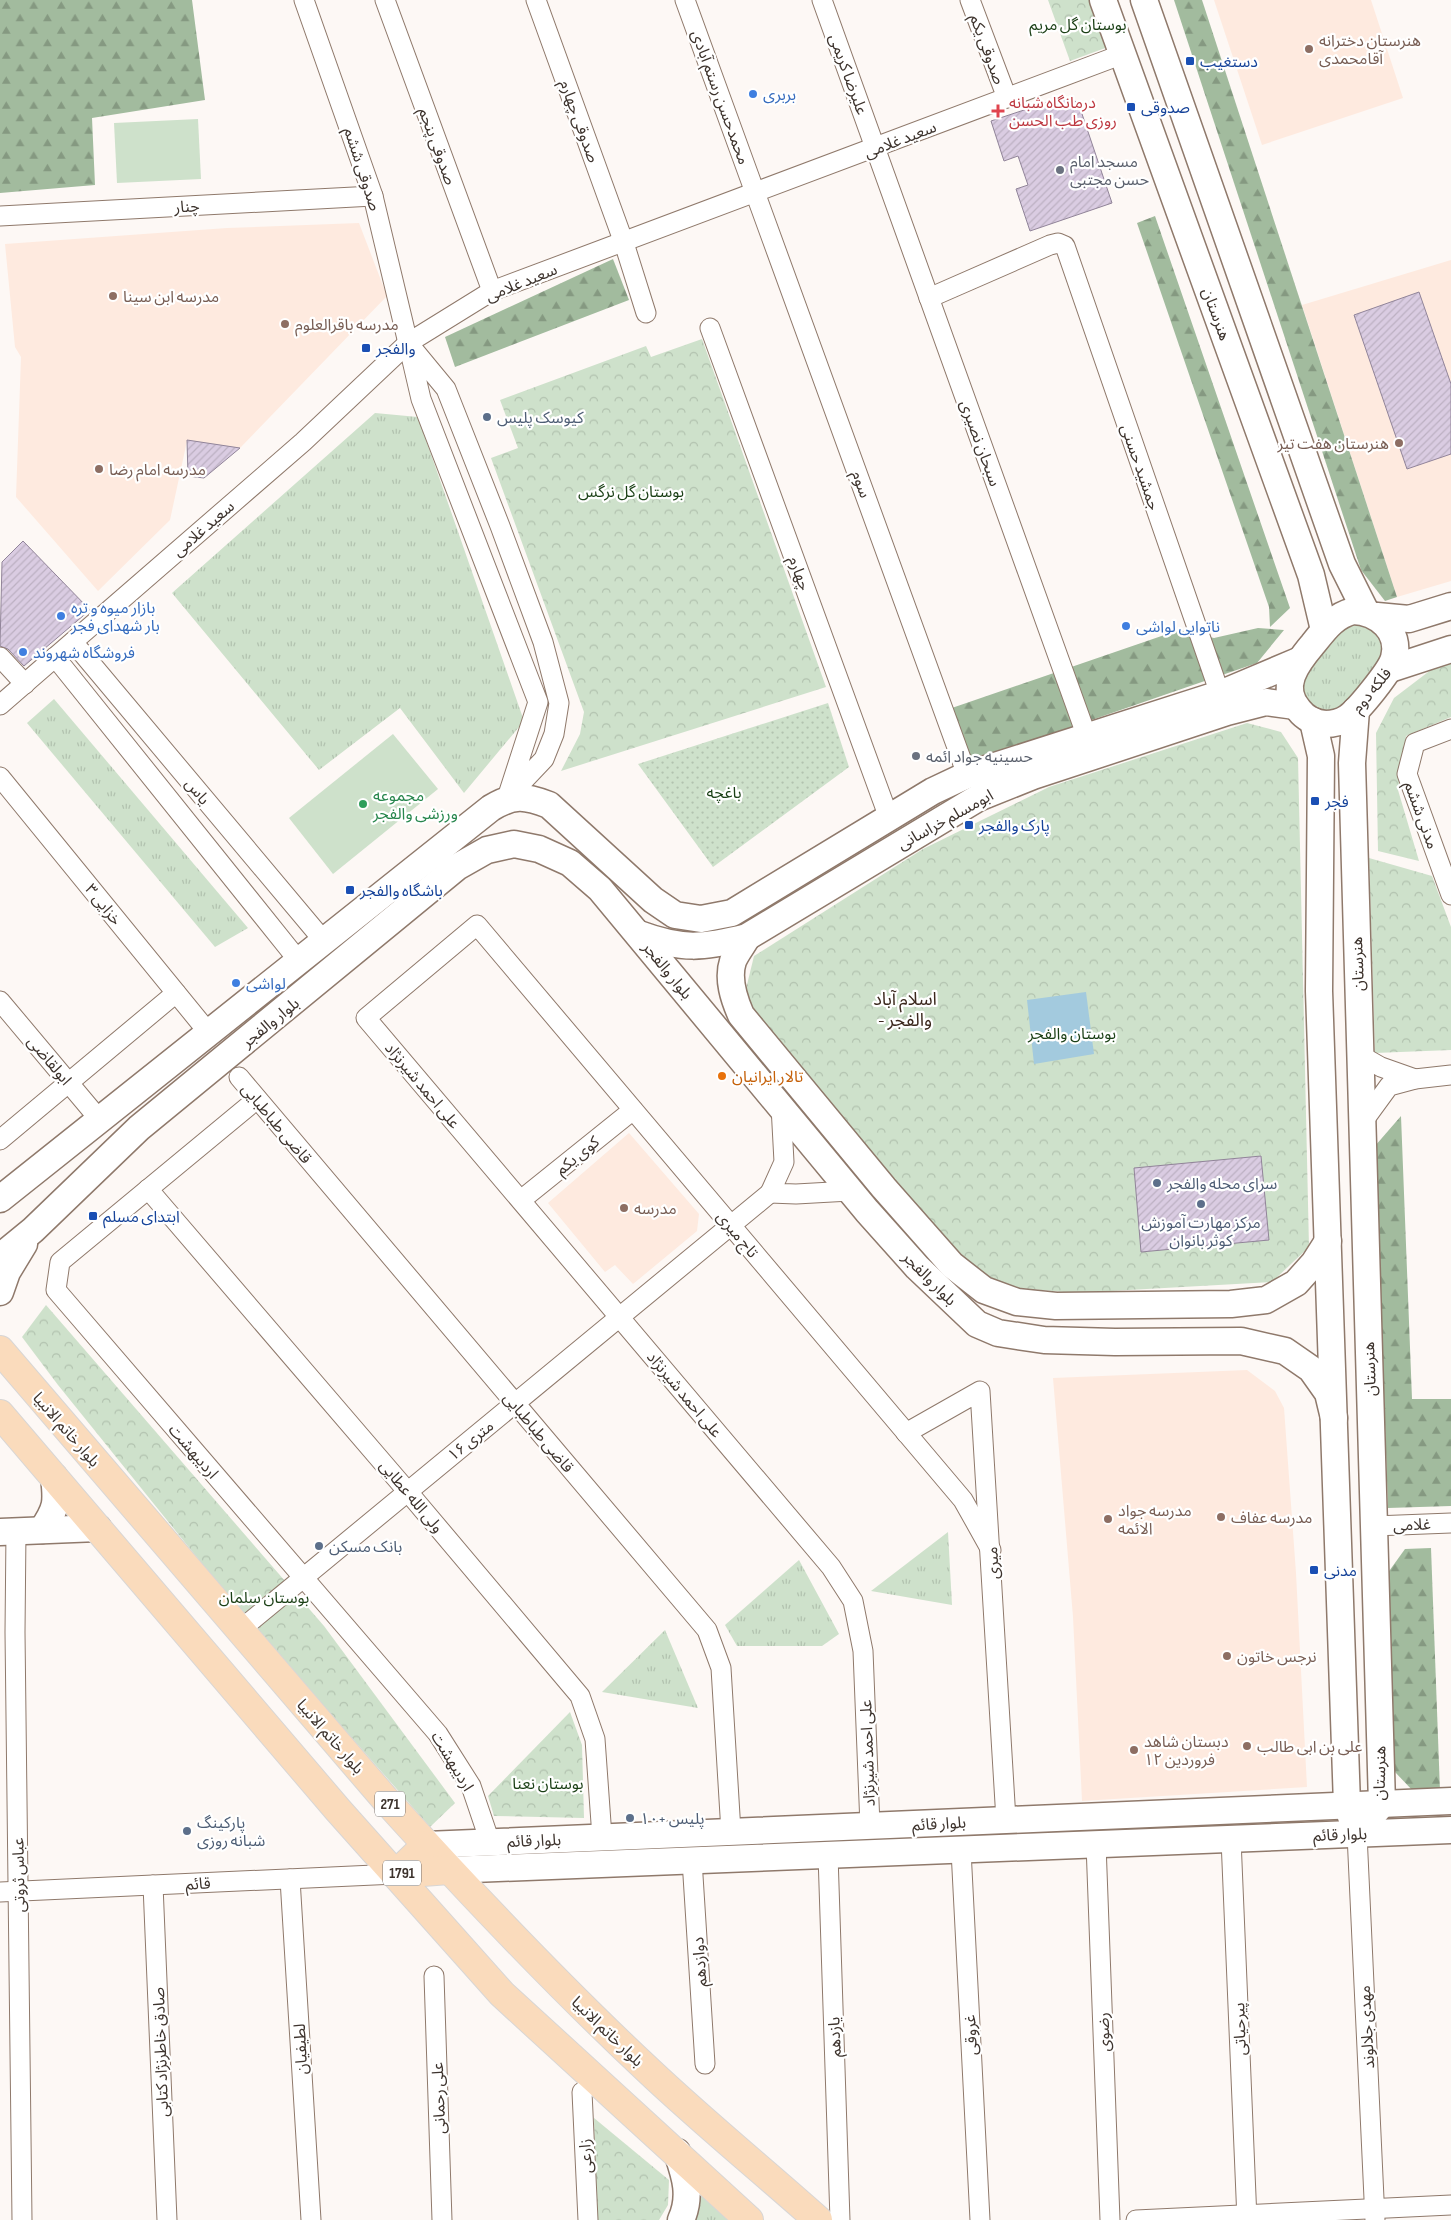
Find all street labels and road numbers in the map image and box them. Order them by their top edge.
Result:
street label: صدوقی یکم [963,12,1008,88]
street label: محمدحسن رستم آبادی [685,28,753,168]
street label: علیرضا کریمی [824,32,871,118]
street label: صدوقی چهارم [553,77,602,166]
street label: صدوقی پنجم [412,105,459,189]
street label: سعید غلامی [862,118,939,163]
street label: صدوقی ششم [337,125,384,214]
street label: چنار [173,197,200,218]
street label: سعید غلامی [483,260,560,306]
street label: هنرستان [1197,286,1234,343]
street label: سبحان نصیری [955,398,1004,489]
street label: جمشید حسنی [1116,422,1163,513]
street label: سوم [845,468,874,502]
street label: سعید غلامی [169,497,239,561]
street label: چهارم [782,554,814,594]
street label: فلکه دوم [1348,664,1398,719]
street label: یاس [180,775,213,809]
street label: مدنی ششم [1398,779,1442,853]
street label: ابومسلم خراسانی [895,786,998,856]
street label: خزایی ۳ [81,881,125,929]
street label: هنرستان [1348,936,1369,992]
street label: بلوار والفجر [637,938,696,1004]
street label: بلوار والفجر [238,994,304,1053]
street label: ابولقاضی [23,1032,75,1090]
street label: علی احمد شیرنژاد [380,1039,463,1133]
street label: قاضی طباطبایی [237,1080,315,1168]
street label: کوی یکم [552,1133,605,1181]
street label: تاج میری [710,1208,762,1264]
street label: بلوار والفجر [897,1247,960,1310]
street label: هنرستان [1360,1341,1381,1397]
street label: علی احمد شیرنژاد [642,1348,725,1442]
street label: بلوار خاتم الانبیا [27,1389,103,1473]
street label: قاضی طباطبایی [499,1389,577,1477]
street label: ۱۶ متری [444,1417,498,1465]
street label: اردیبهشت [164,1421,222,1483]
street label: ولی الله عطایی [375,1457,447,1537]
street label: غلامی [1393,1515,1431,1536]
street label: میری [983,1546,1004,1580]
street label: بلوار خاتم الانبیا [291,1696,367,1780]
street label: علی احمد شیرنژاد [857,1699,880,1807]
street label: اردیبهشت [426,1728,477,1795]
street label: هنرستان [1371,1746,1390,1801]
road number: 271 [375,1792,405,1816]
street label: بلوار قائم [912,1814,967,1837]
street label: بلوار قائم [1313,1825,1367,1848]
street label: بلوار قائم [507,1831,561,1854]
street label: عباس ثروتی [9,1837,30,1913]
road number: 1791 [383,1860,421,1886]
street label: قائم [185,1874,211,1897]
street label: دوازدهم [689,1936,714,1987]
street label: مهدی جلالوند [1356,1985,1379,2069]
street label: صادق خاطرنژاد کتابی [150,1987,173,2117]
street label: بلوار خاتم الانبیا [566,1993,647,2073]
street label: پیرحیاتی [1230,2002,1251,2056]
street label: رضوی [1094,2012,1115,2052]
street label: غروقی [961,2014,982,2056]
street label: یازدهم [825,2016,848,2058]
street label: لطیفیان [291,2023,312,2075]
street label: علی رحمانی [429,2062,450,2134]
street label: زارعی [576,2138,597,2174]

